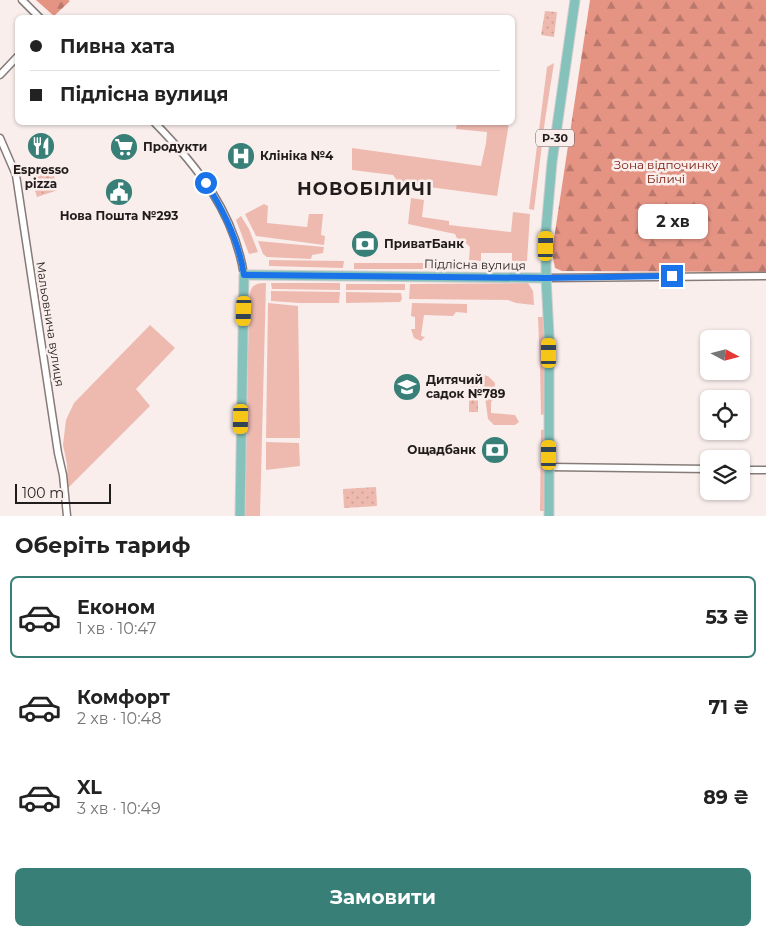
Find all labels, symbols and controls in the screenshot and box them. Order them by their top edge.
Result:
text: Пивна хата [60,35,175,58]
text: Підлісна вулиця [60,83,229,106]
road number: Р-30 [536,130,574,146]
restaurant icon: Espresso pizza [26,131,56,161]
supermarket icon: Продукти [109,132,139,162]
place label: Продукти [143,139,207,154]
hospital icon: Клініка №4 [226,141,256,171]
place label: Клініка №4 [260,148,334,163]
park label: Зона відпочинку Біличі [614,157,719,186]
place label: Espresso pizza [13,162,69,191]
route start [195,172,217,194]
public building icon: Нова Пошта №293 [104,177,134,207]
district label: НОВОБІЛИЧІ [297,178,433,200]
callout: 2 хв [637,204,707,238]
place label: Нова Пошта №293 [60,208,178,223]
text: 2 хв [656,212,690,231]
bank icon: ПриватБанк [350,229,380,259]
car [538,231,553,261]
place label: ПриватБанк [384,236,464,251]
street label: Підлісна вулиця [424,256,526,273]
street label: Мальовнича вулиця [33,260,68,388]
route end [661,265,683,287]
car [235,296,252,326]
north arrow [700,330,750,380]
map controls [700,330,750,500]
car [541,338,556,368]
school or university icon: Дитячий садок №789 [392,372,422,402]
place label: Дитячий садок №789 [426,372,506,401]
button: locate [700,390,750,440]
car [233,404,248,434]
bank icon: Ощадбанк [480,435,510,465]
car [541,440,556,470]
place label: Ощадбанк [407,442,476,457]
button: layers [700,450,750,500]
scale bar [15,481,111,504]
text: 100 m [22,484,64,502]
text: Оберіть тариф [15,532,190,559]
icon: car [17,595,62,640]
text: Економ [77,596,155,619]
text: 53 ₴ [705,606,749,629]
text: 1 хв · 10:47 [77,619,157,638]
icon: car [17,685,62,730]
text: Комфорт [77,686,170,709]
text: 71 ₴ [709,696,749,719]
text: 2 хв · 10:48 [77,709,162,728]
icon: car [17,775,62,820]
text: XL [77,776,102,799]
text: 89 ₴ [703,786,749,809]
text: 3 хв · 10:49 [77,799,161,818]
button: Замовити [15,868,751,926]

